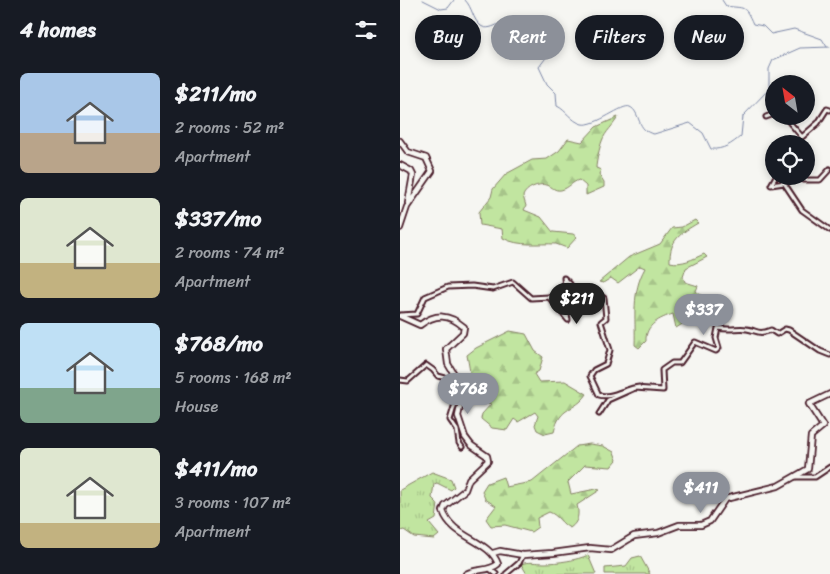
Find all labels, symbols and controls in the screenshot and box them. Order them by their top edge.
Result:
text: 4 homes [20,11,96,49]
chip: Buy [415,15,481,60]
chip: Rent [491,15,565,60]
chip: Filters [575,15,664,60]
chip: New [674,15,744,60]
icon: filters [352,16,380,44]
text: $211/mo [175,75,256,113]
north arrow [765,75,815,125]
map controls [765,75,815,185]
icon: home [60,93,120,153]
text: 2 rooms · 52 m² [175,113,284,142]
button: locate [765,135,815,185]
text: Apartment [175,142,251,171]
text: $337/mo [175,200,261,238]
icon: home [60,218,120,278]
text: 2 rooms · 74 m² [175,238,285,267]
text: Apartment [175,267,251,296]
pin: $211 [547,282,607,325]
text: $211 [560,284,594,313]
pin: $337 [674,294,734,336]
text: $337 [685,295,723,324]
text: $768/mo [175,325,263,363]
icon: home [60,343,120,403]
text: 5 rooms · 168 m² [175,363,292,392]
pin: $768 [438,372,498,415]
text: $768 [449,374,487,403]
text: House [175,392,218,421]
text: $411/mo [175,450,258,488]
icon: home [60,468,120,528]
pin: $411 [671,472,731,514]
text: $411 [684,473,718,502]
text: 3 rooms · 107 m² [175,488,291,517]
text: Apartment [175,517,251,546]

